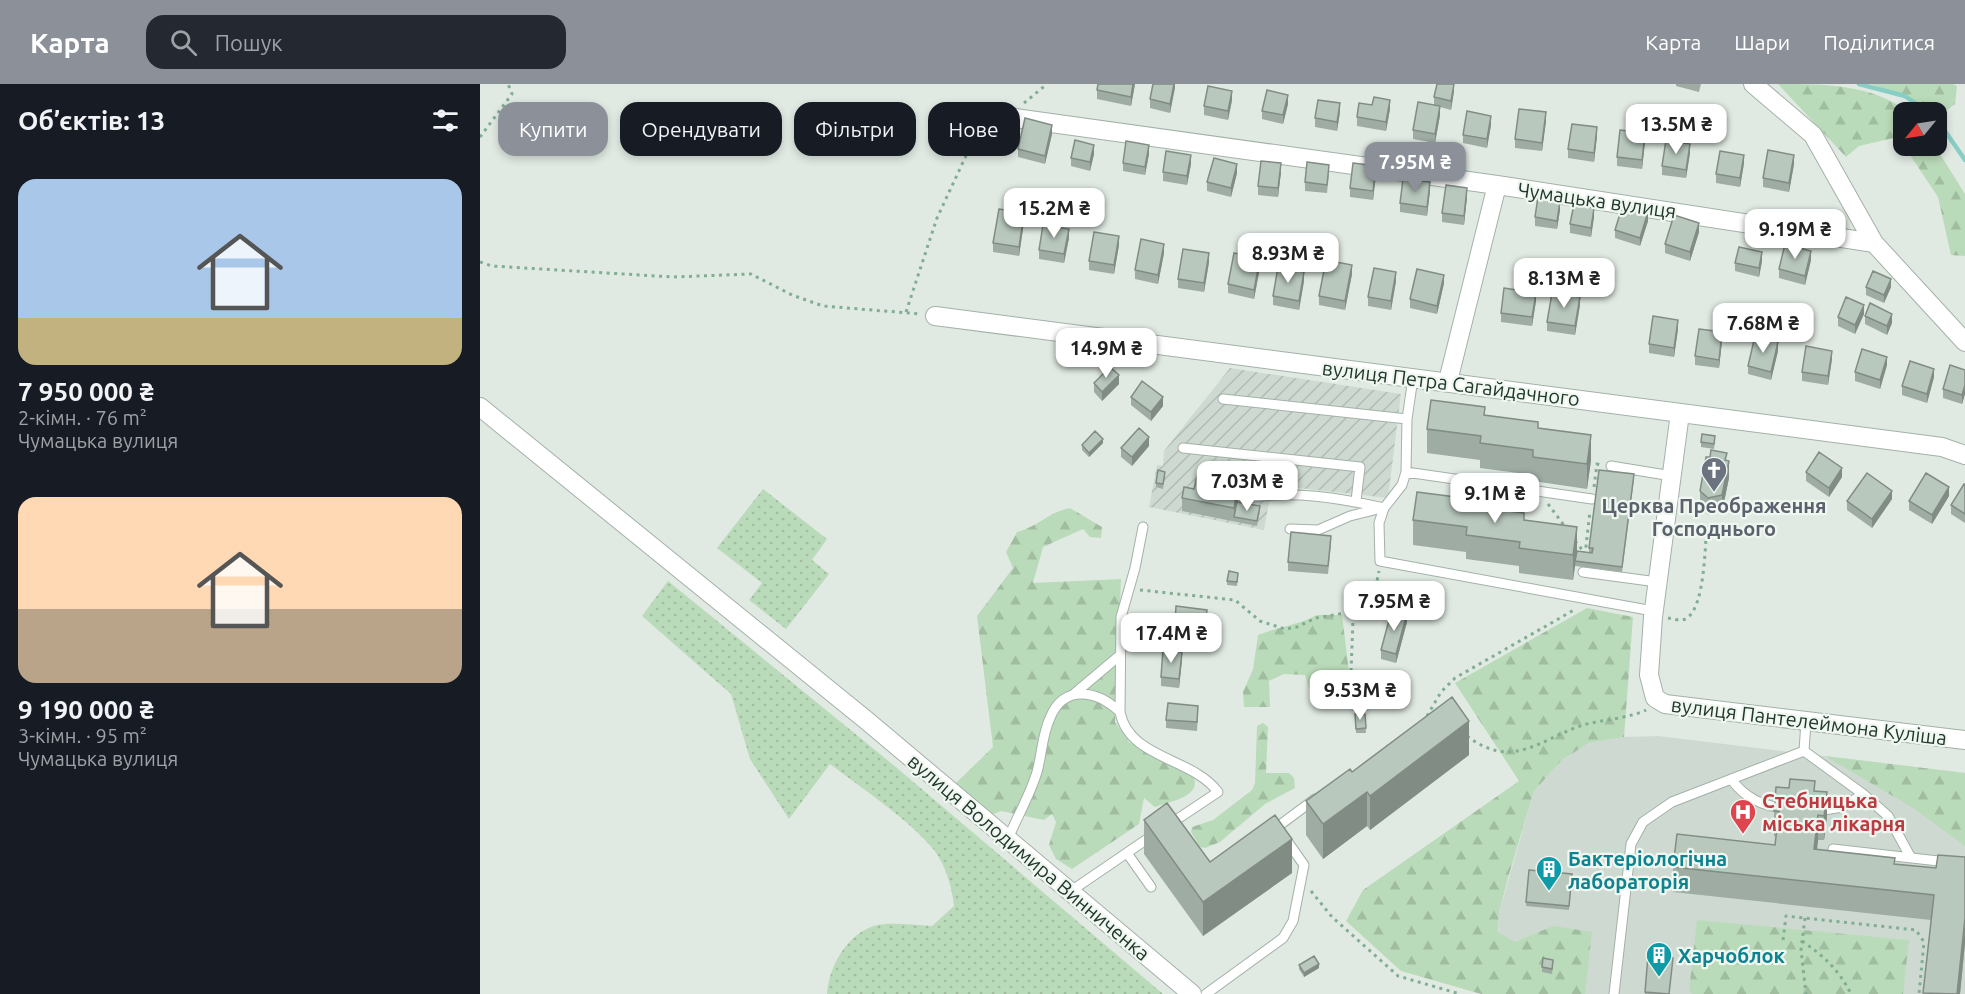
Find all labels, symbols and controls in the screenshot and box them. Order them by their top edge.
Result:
search box [146,15,566,69]
icon: search [167,26,200,59]
text: Карта [30,27,110,58]
text: Пошук [215,30,283,55]
text: Карта [1645,30,1701,54]
text: Шари [1734,30,1790,54]
text: Поділитися [1823,30,1935,54]
chip: Купити [498,102,608,156]
chip: Орендувати [620,102,782,156]
chip: Фільтри [794,102,916,156]
chip: Нове [928,102,1020,156]
north arrow [1893,102,1947,156]
map controls [1893,102,1947,156]
icon: filters [429,104,462,137]
pin: 13.5M ₴ [1621,104,1731,155]
text: Об’єктів: 13 [18,106,165,135]
text: 13.5M ₴ [1640,112,1712,135]
pin: 7.95M ₴ [1360,142,1470,193]
text: 7.95M ₴ [1379,150,1451,173]
street label: Чумацька вулиця [1516,177,1678,223]
pin: 15.2M ₴ [999,188,1109,239]
text: 15.2M ₴ [1018,196,1090,219]
pin: 9.19M ₴ [1740,209,1850,260]
text: 9.19M ₴ [1759,217,1831,240]
icon: home [186,218,294,326]
pin: 8.93M ₴ [1233,233,1343,284]
text: 8.93M ₴ [1252,241,1324,264]
pin: 8.13M ₴ [1509,258,1619,309]
text: 8.13M ₴ [1528,266,1600,289]
pin: 7.68M ₴ [1708,303,1818,354]
text: 7.68M ₴ [1727,311,1799,334]
pin: 14.9M ₴ [1051,328,1161,379]
text: 14.9M ₴ [1070,336,1142,359]
street label: вулиця Петра Сагайдачного [1321,356,1581,410]
text: 7 950 000 ₴ [18,377,154,406]
text: 2-кімн. · 76 m² [18,406,147,429]
text: Чумацька вулиця [18,429,178,452]
church icon: Церква Преображення Господнього [1699,455,1729,493]
pin: 7.03M ₴ [1192,461,1302,512]
text: 7.03M ₴ [1211,469,1283,492]
pin: 9.1M ₴ [1446,473,1544,524]
text: 9.1M ₴ [1464,481,1526,504]
place label: Церква Преображення Господнього [1601,494,1827,540]
icon: home [186,536,294,644]
pin: 7.95M ₴ [1339,581,1449,632]
text: 7.95M ₴ [1358,589,1430,612]
pin: 17.4M ₴ [1116,613,1226,664]
text: 17.4M ₴ [1135,621,1207,644]
pin: 9.53M ₴ [1305,670,1415,721]
text: 9.53M ₴ [1324,678,1396,701]
street label: вулиця Пантелеймона Куліша [1670,693,1948,749]
text: 9 190 000 ₴ [18,695,154,724]
text: 3-кімн. · 95 m² [18,724,147,747]
text: Чумацька вулиця [18,747,178,770]
street label: вулиця Володимира Винниченка [903,749,1155,965]
place label: Стебницька міська лікарня [1762,789,1906,835]
hospital icon: Стебницька міська лікарня [1728,797,1758,835]
place label: Бактеріологічна лабораторія [1568,847,1727,893]
building icon: Бактеріологічна лабораторія [1534,854,1564,892]
building icon: Харчоблок [1644,940,1674,978]
place label: Харчоблок [1678,944,1786,967]

